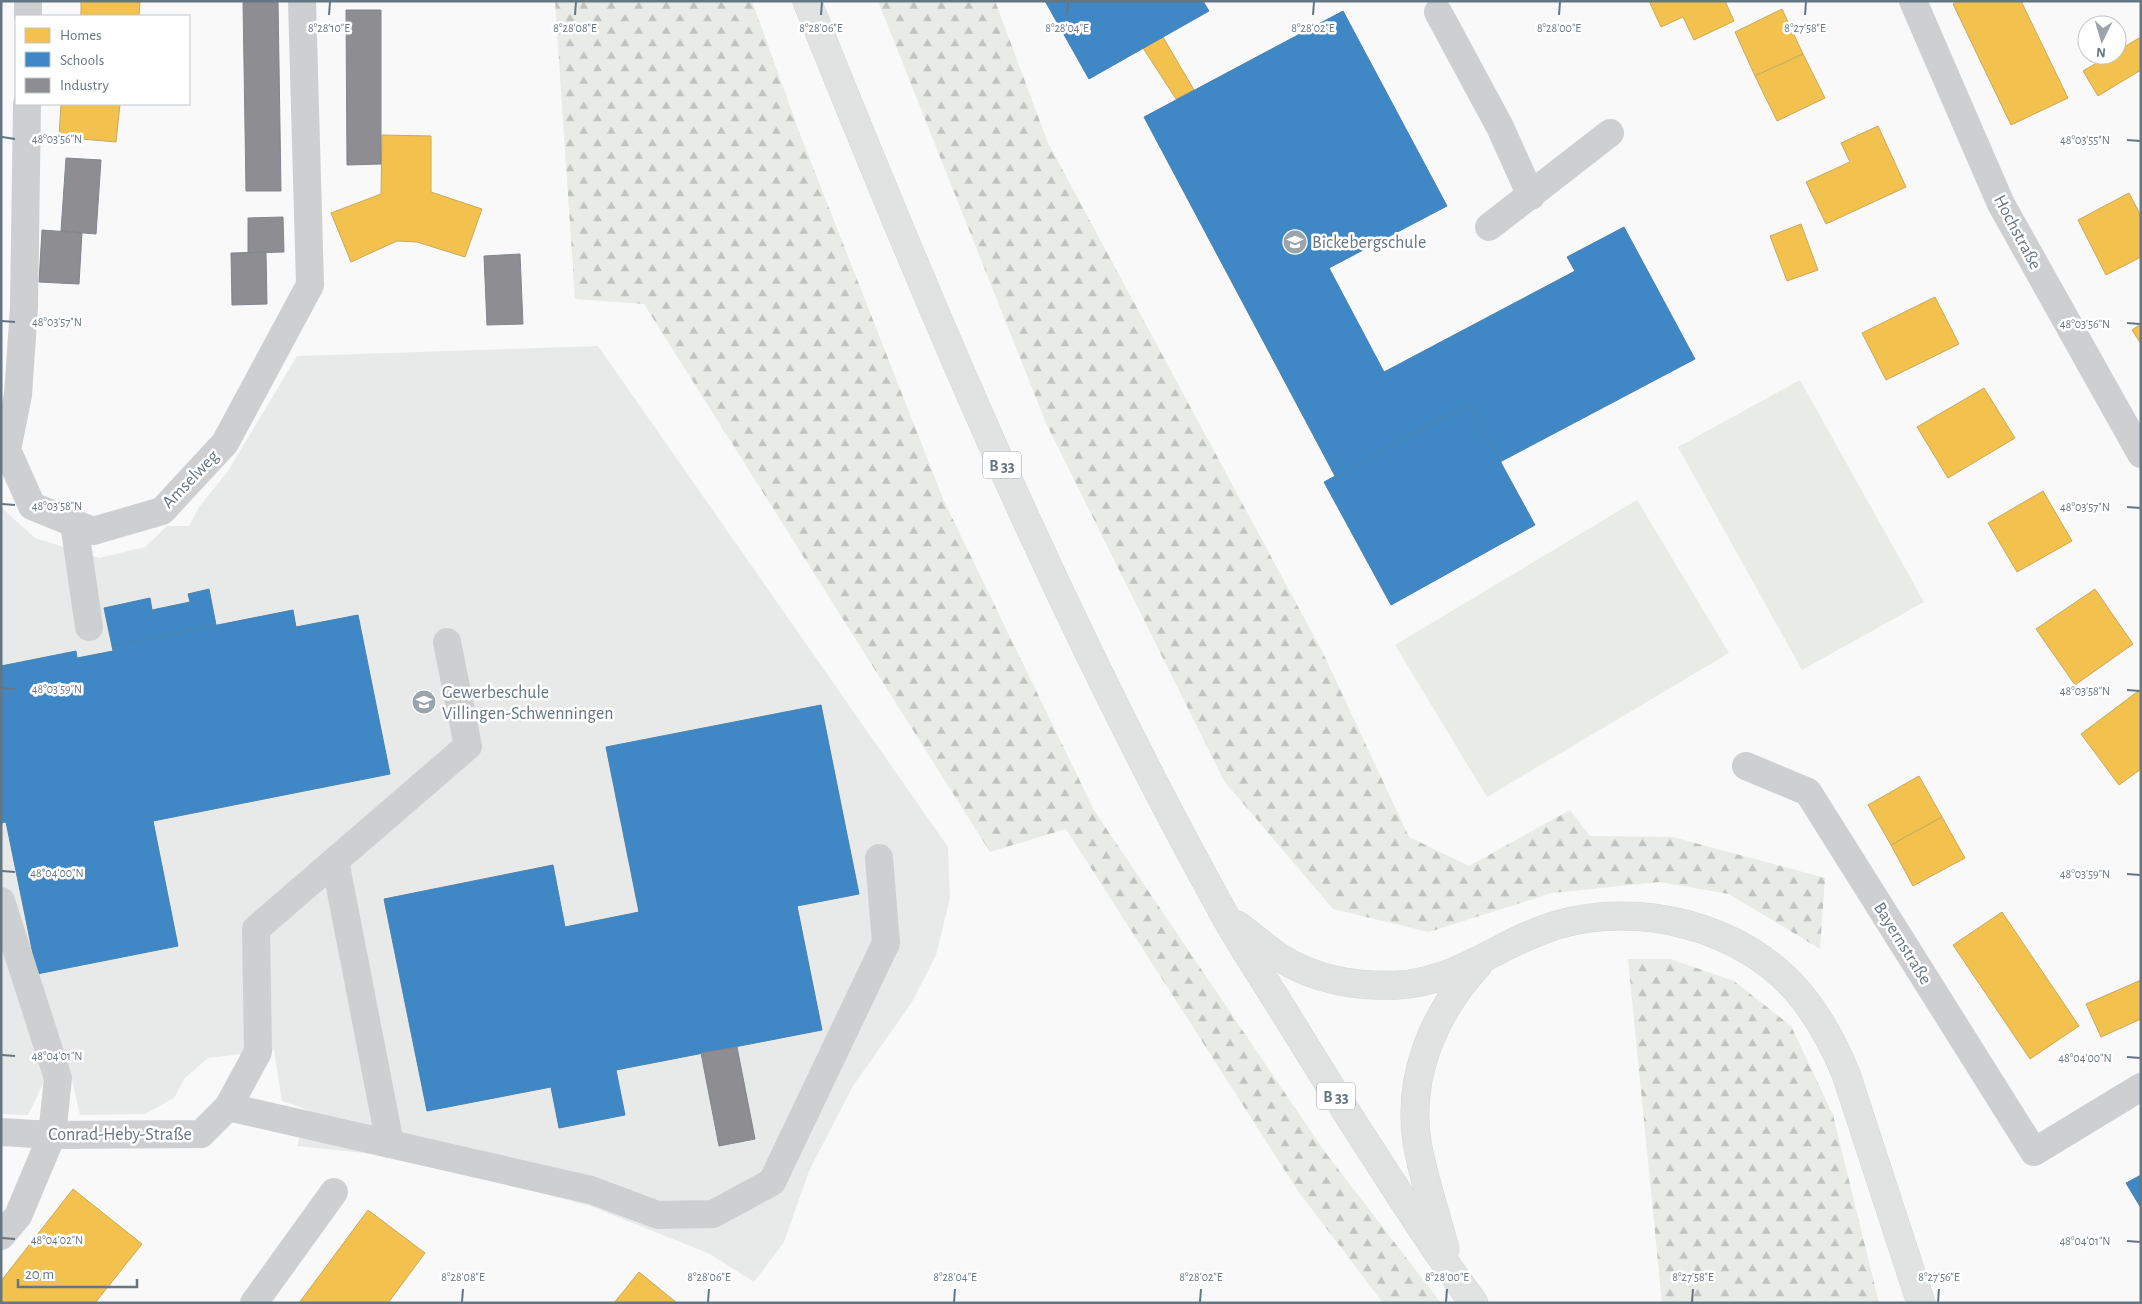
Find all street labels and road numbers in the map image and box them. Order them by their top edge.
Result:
street label: Hochstraße [1990,192,2044,273]
street label: Amselweg [159,447,223,512]
road number: B 33 [983,452,1021,478]
street label: Bayernstraße [1870,899,1934,988]
road number: B 33 [1317,1082,1355,1110]
street label: Conrad-Heby-Straße [48,1126,192,1144]

